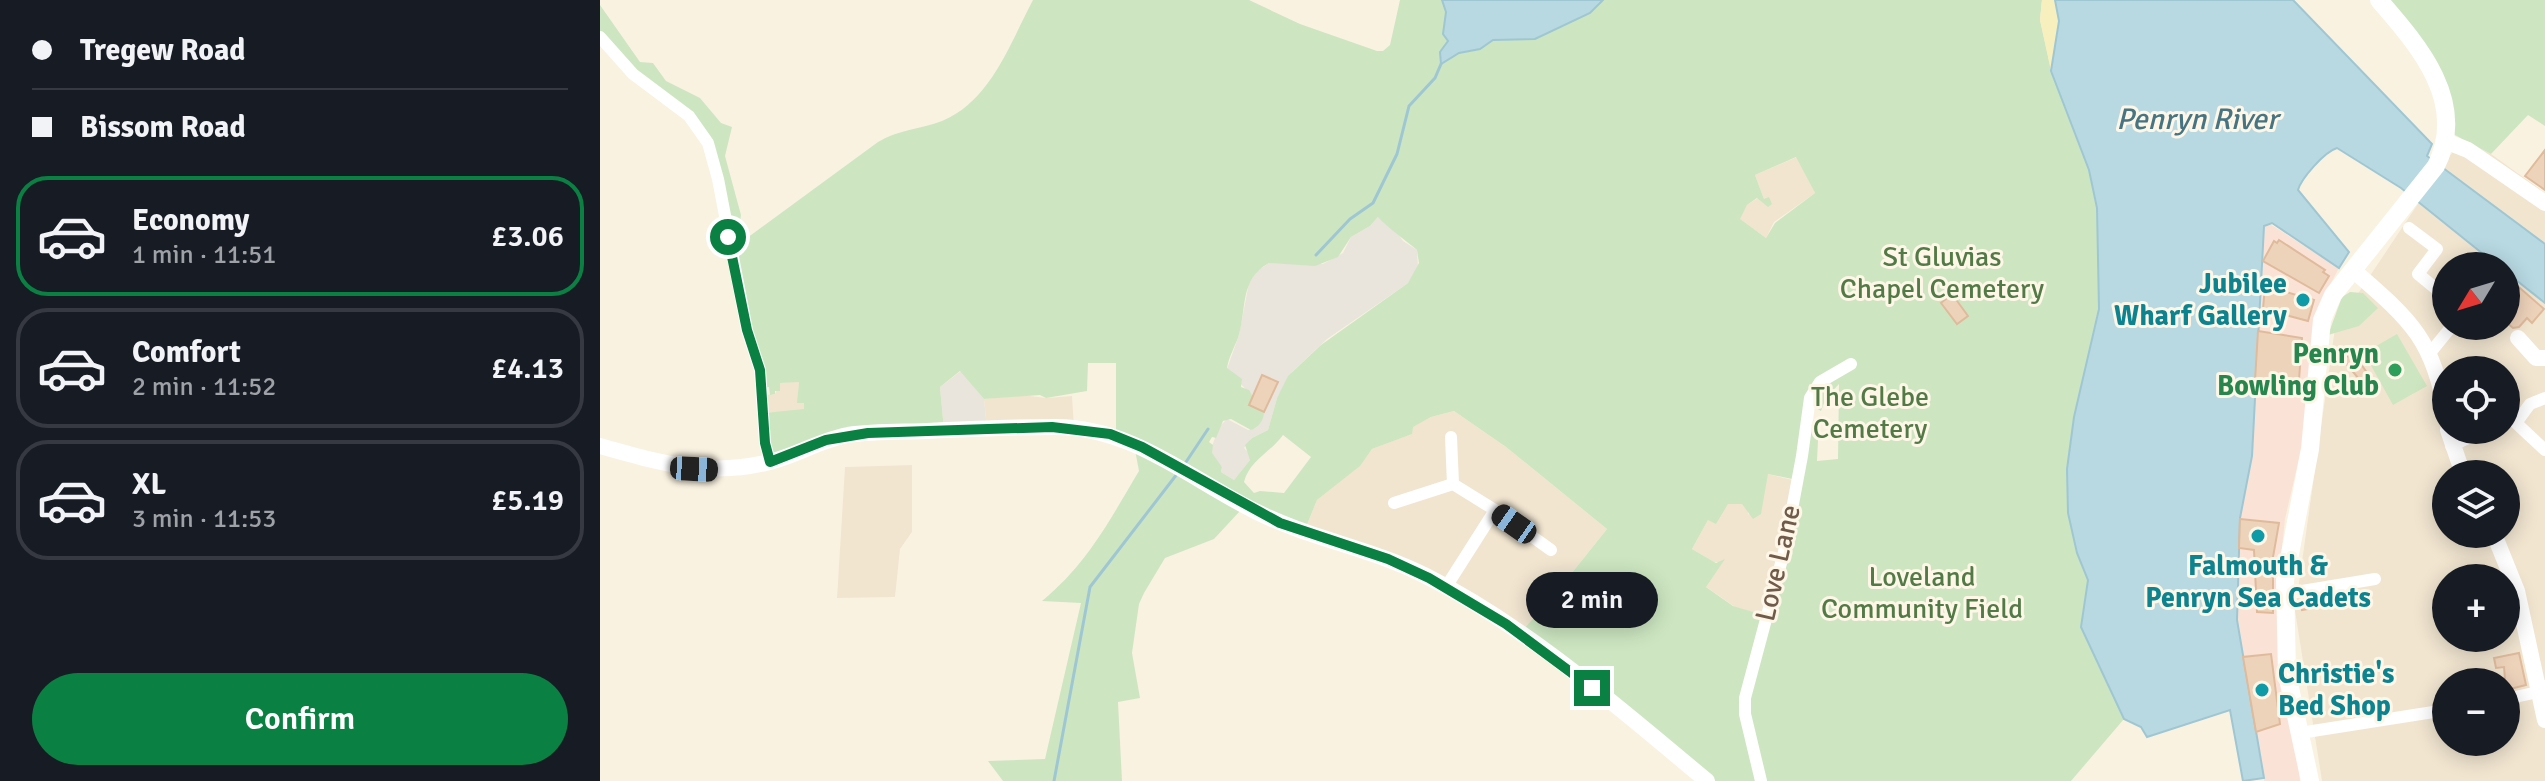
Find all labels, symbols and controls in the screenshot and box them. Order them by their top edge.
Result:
text: Tregew Road [80,32,245,69]
water label: Penryn River [2116,101,2282,138]
text: Bissom Road [80,109,246,146]
icon: car [36,200,108,272]
text: Economy [132,202,249,239]
text: £3.06 [491,218,564,255]
route start [710,219,746,255]
text: 1 min · 11:51 [132,239,276,271]
park label: St Gluvias Chapel Cemetery [1840,240,2044,306]
north arrow [2432,252,2520,340]
map controls [2432,252,2520,756]
place label: Jubilee Wharf Gallery [2114,267,2287,333]
marker: Jubilee Wharf Gallery [2294,291,2312,309]
icon: car [36,332,108,404]
text: Comfort [132,334,241,371]
place label: Penryn Bowling Club [2217,337,2379,403]
text: £4.13 [491,350,564,387]
button: locate [2432,356,2520,444]
marker: Penryn Bowling Club [2386,361,2404,379]
text: 2 min · 11:52 [132,371,276,403]
park label: The Glebe Cemetery [1811,380,1929,446]
car [669,456,719,482]
button: layers [2432,460,2520,548]
icon: car [36,464,108,536]
text: XL [132,466,166,503]
text: £5.19 [491,482,564,519]
car [1487,500,1541,548]
street label: Love Lane [1748,501,1808,625]
text: 3 min · 11:53 [132,503,276,535]
marker: Falmouth & Penryn Sea Cadets [2249,527,2267,545]
place label: Falmouth & Penryn Sea Cadets [2145,549,2371,615]
park label: Loveland Community Field [1821,560,2023,626]
button: + [2432,564,2520,652]
callout: 2 min [1526,572,1658,628]
text: 2 min [1561,584,1623,616]
place label: Christie's Bed Shop [2278,657,2394,723]
button: − [2432,668,2520,756]
route end [1574,670,1610,706]
button: Confirm [32,673,568,765]
marker: Christie's Bed Shop [2253,681,2271,699]

